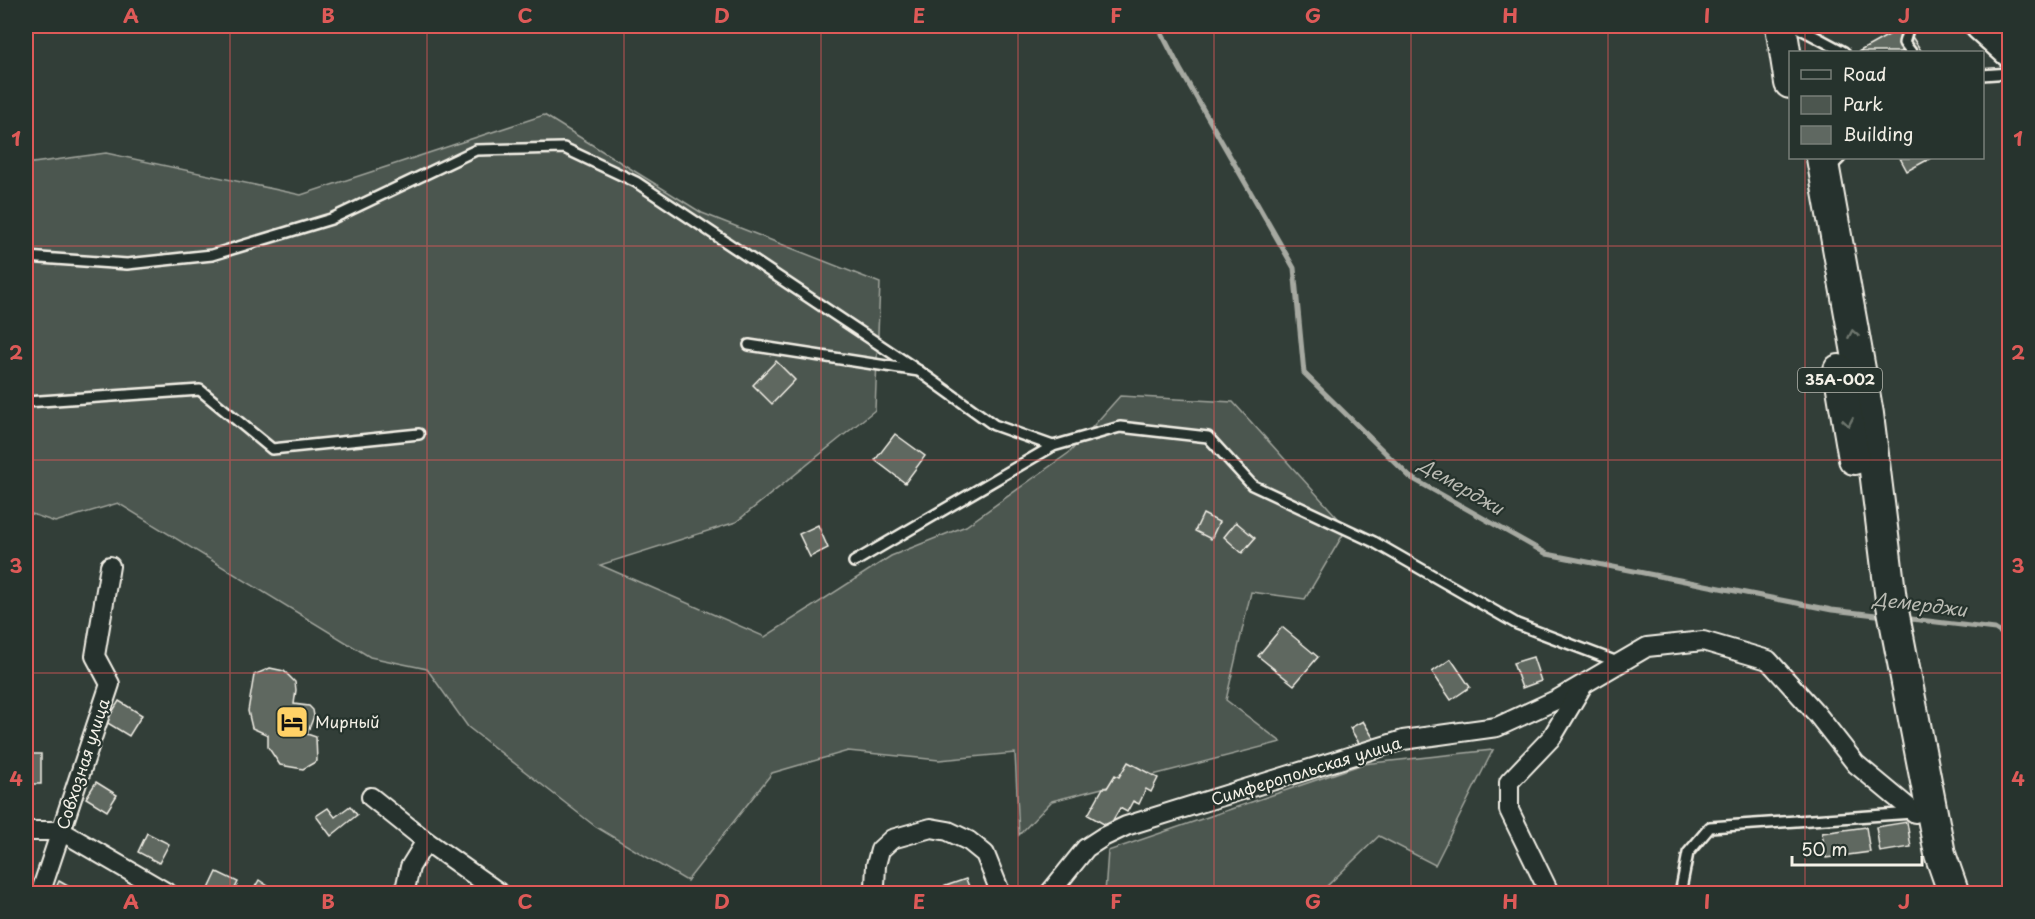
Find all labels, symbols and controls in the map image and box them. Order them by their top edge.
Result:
text: A [123,0,139,30]
text: B [321,0,335,30]
text: C [517,0,533,30]
text: D [714,0,730,30]
text: E [913,0,925,30]
text: F [1110,0,1122,30]
text: G [1305,0,1321,30]
text: H [1502,0,1518,30]
text: I [1704,0,1710,30]
text: J [1898,0,1910,30]
legend [1789,51,1984,159]
text: Road [1843,60,1887,87]
text: Park [1843,90,1883,117]
text: Building [1843,120,1913,147]
text: 1 [11,123,21,153]
text: 1 [2013,123,2023,153]
one-way arrow [1847,330,1860,340]
text: 2 [9,337,23,367]
text: 2 [2011,337,2025,367]
road number: 35А-002 [1798,368,1882,392]
one-way arrow [1841,418,1853,427]
water label: Демерджи [1413,450,1510,521]
text: 3 [9,550,23,580]
text: 3 [2011,550,2025,580]
water label: Демерджи [1870,584,1969,623]
street label: Совхозная улица [50,695,115,832]
hotel icon: Мирный [274,704,310,740]
place label: Мирный [315,709,380,733]
street label: Симферопольская улица [1208,730,1404,810]
text: 4 [9,763,23,793]
text: 4 [2011,763,2025,793]
scale bar [1792,829,1922,867]
text: 50 m [1801,835,1848,862]
text: A [123,886,139,916]
text: B [321,886,335,916]
text: C [517,886,533,916]
text: D [714,886,730,916]
text: E [913,886,925,916]
text: F [1110,886,1122,916]
text: G [1305,886,1321,916]
text: H [1502,886,1518,916]
text: I [1704,886,1710,916]
text: J [1898,886,1910,916]

